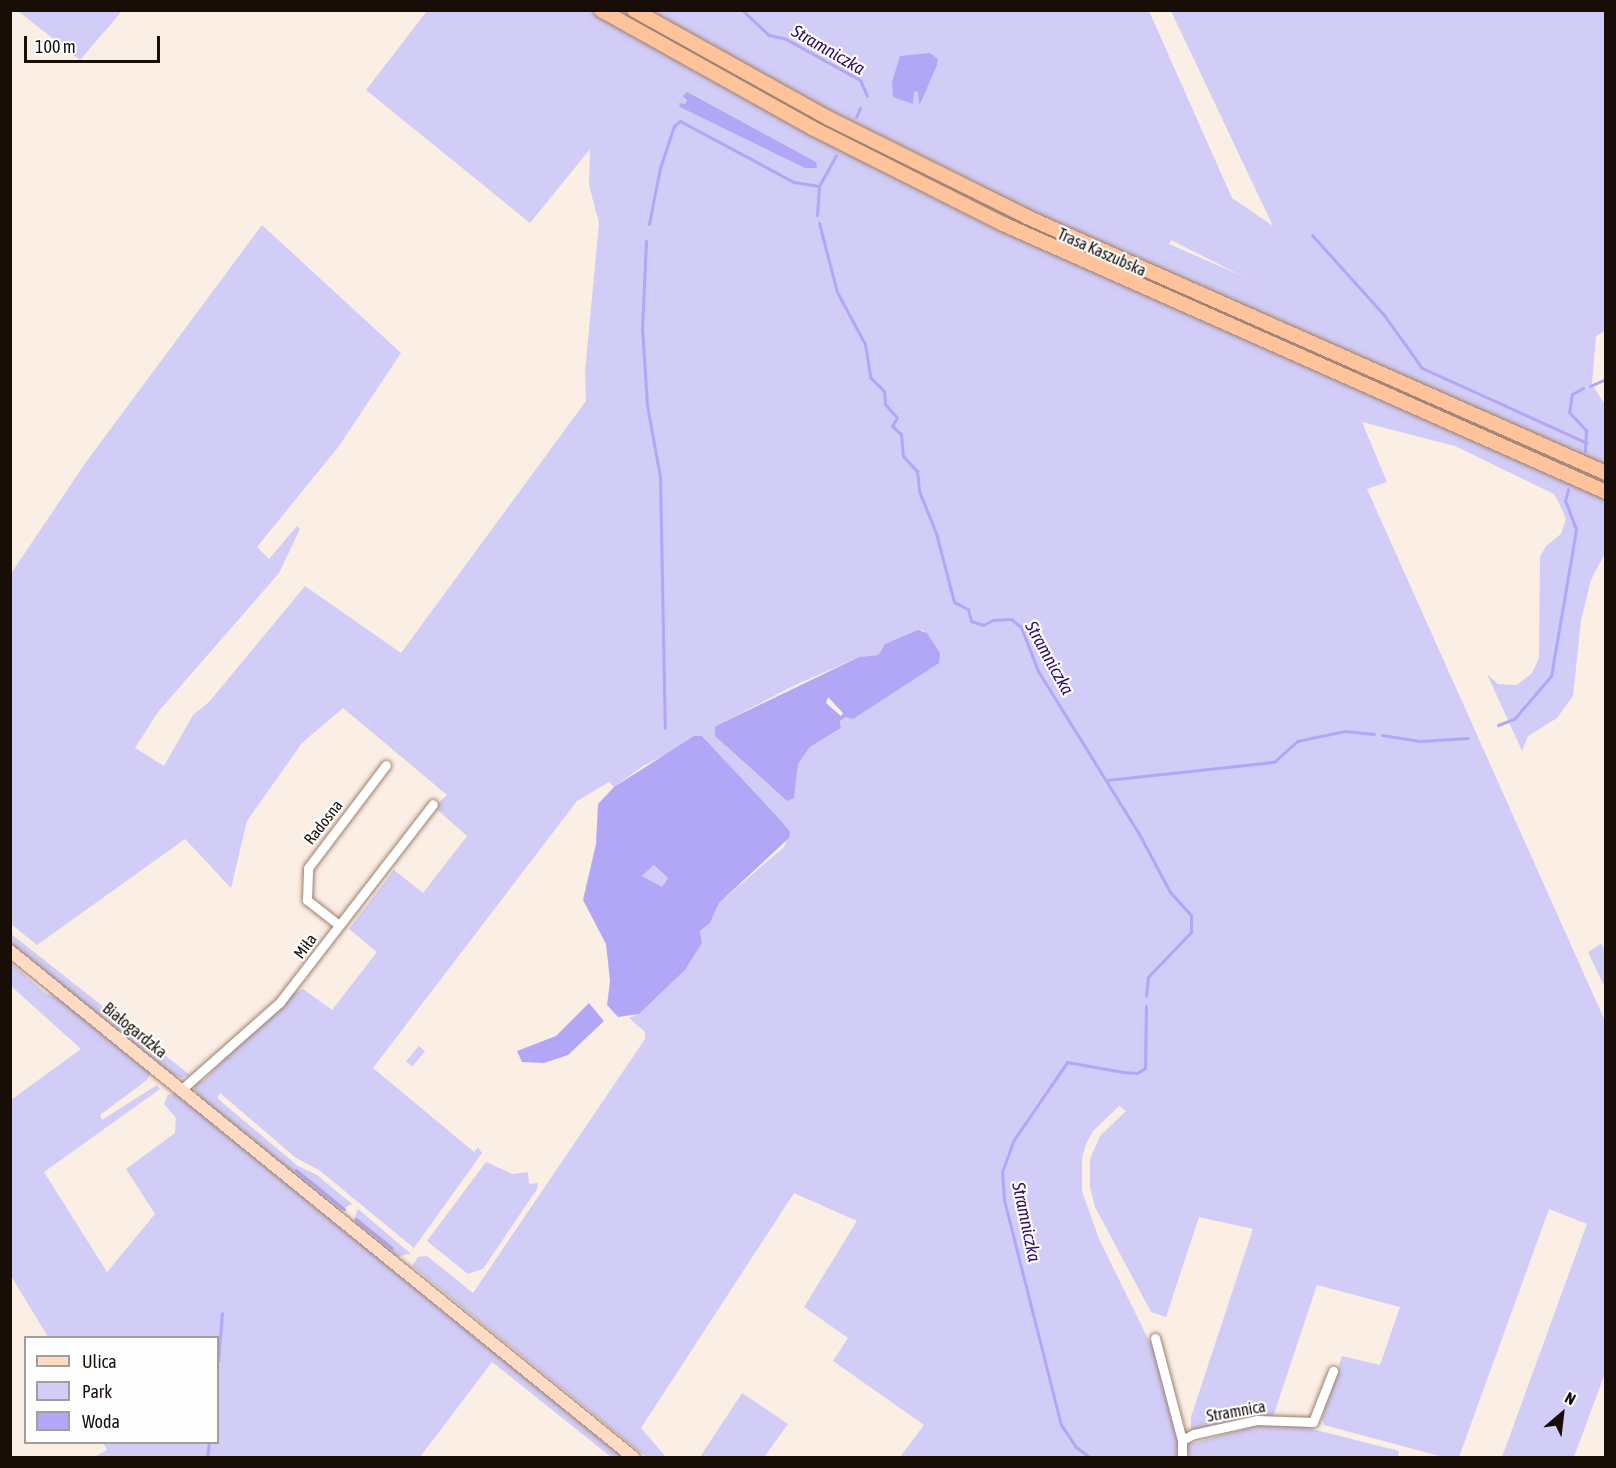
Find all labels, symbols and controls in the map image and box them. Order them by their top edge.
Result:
water label: Stramniczka [788,20,868,80]
scale bar [27,24,164,62]
text: 100 m [35,36,76,57]
street label: Trasa Kaszubska [1055,224,1149,280]
water label: Stramniczka [1020,617,1078,699]
street label: Radosna [300,796,346,848]
street label: Miła [289,930,321,962]
street label: Białogardzka [99,998,171,1062]
water label: Stramniczka [1007,1180,1045,1264]
legend [24,1336,219,1444]
text: Ulica [82,1351,117,1372]
text: Park [82,1381,112,1402]
north arrow [1532,1384,1592,1444]
text: N [1562,1388,1579,1408]
street label: Stramnica [1205,1396,1267,1426]
text: Woda [82,1411,120,1432]

